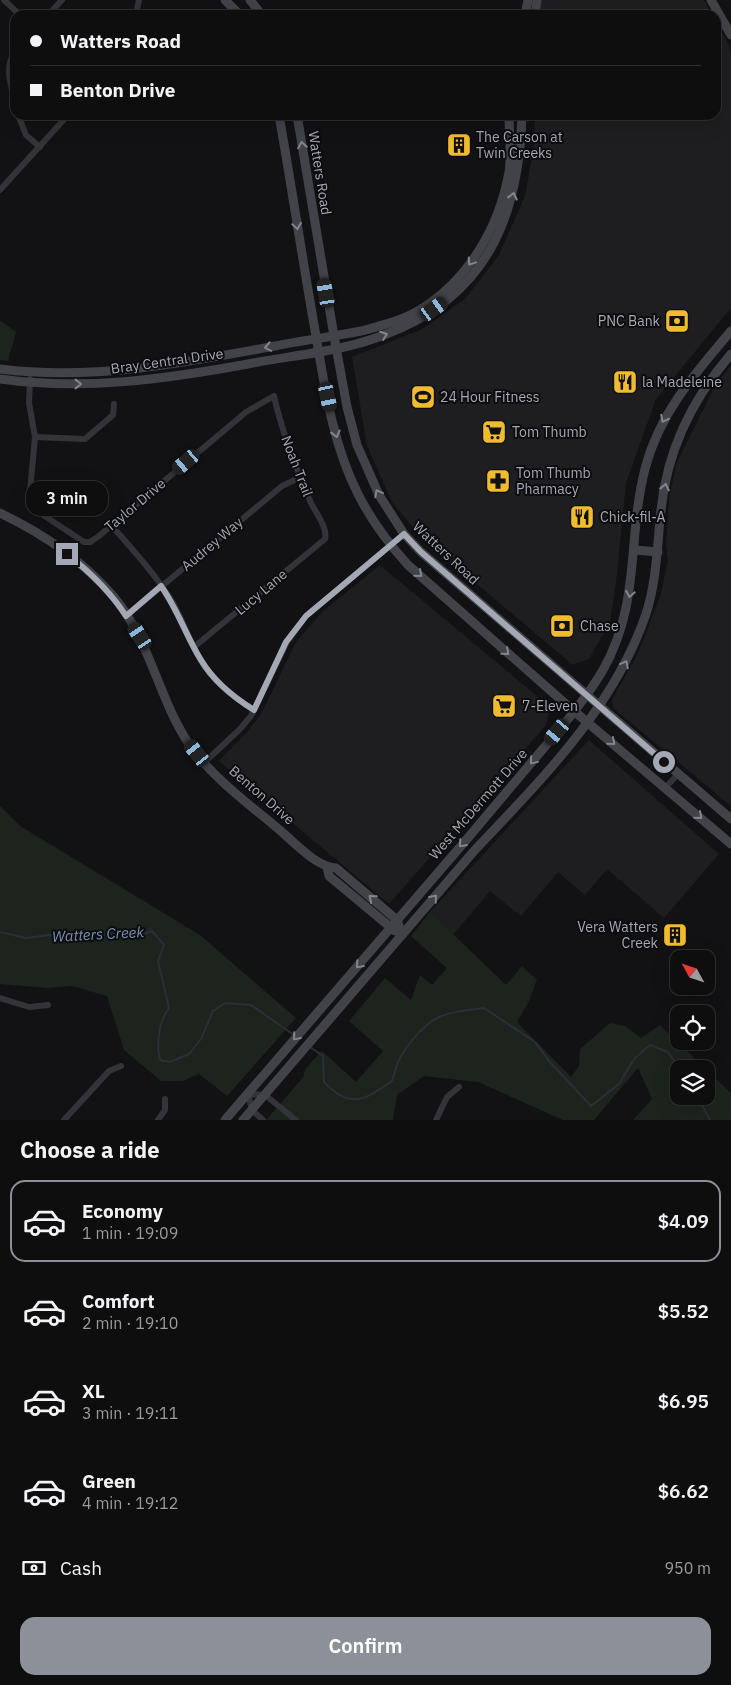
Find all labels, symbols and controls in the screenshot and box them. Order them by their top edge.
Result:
text: Watters Road [60,29,181,53]
text: Benton Drive [60,78,176,102]
place label: The Carson at Twin Creeks [476,128,563,162]
street label: Watters Road [304,130,336,216]
building icon: The Carson at Twin Creeks [446,132,472,158]
one-way arrow [297,141,308,149]
one-way arrow [507,192,518,201]
one-way arrow [292,221,302,230]
one-way arrow [467,257,477,266]
car [316,277,335,309]
car [417,294,450,324]
bank icon: PNC Bank [664,308,690,334]
place label: PNC Bank [598,312,661,330]
one-way arrow [379,331,387,341]
one-way arrow [264,341,273,352]
street label: Bray Central Drive [110,344,225,378]
restaurant icon: la Madeleine [612,369,638,395]
place label: la Madeleine [642,373,722,391]
one-way arrow [75,379,83,389]
car [317,381,338,413]
sports icon: 24 Hour Fitness [410,384,436,410]
place label: 24 Hour Fitness [440,388,540,406]
one-way arrow [660,414,670,423]
supermarket icon: Tom Thumb [481,419,507,445]
place label: Tom Thumb [512,423,587,441]
one-way arrow [330,429,341,438]
street label: Noah Trail [277,433,317,499]
car [169,447,202,477]
place label: Tom Thumb Pharmacy [516,464,591,498]
pharmacy icon: Tom Thumb Pharmacy [485,468,511,494]
street label: Taylor Drive [101,474,169,536]
callout: 3 min [26,482,108,516]
one-way arrow [659,482,669,491]
text: 3 min [46,488,88,508]
one-way arrow [374,489,384,498]
restaurant icon: Chick-fil-A [569,504,595,530]
place label: Chick-fil-A [600,508,665,526]
street label: Audrey Way [178,513,246,575]
street label: Watters Road [409,518,483,588]
route end [56,543,78,565]
street label: Lucy Lane [231,565,291,619]
one-way arrow [414,568,423,577]
one-way arrow [625,590,635,599]
bank icon: Chase [549,613,575,639]
place label: Chase [580,617,619,635]
car [125,619,154,653]
one-way arrow [501,646,510,655]
one-way arrow [619,661,629,670]
supermarket icon: 7-Eleven [491,693,517,719]
place label: 7-Eleven [522,697,578,715]
car [541,716,572,748]
one-way arrow [606,736,615,744]
car [181,737,212,769]
street label: West McDermott Drive [425,745,531,863]
route start [653,751,675,773]
one-way arrow [531,755,539,764]
street label: Benton Drive [225,762,299,829]
one-way arrow [693,810,702,819]
one-way arrow [460,838,468,847]
one-way arrow [428,894,437,903]
one-way arrow [369,895,378,904]
place label: Vera Watters Creek [577,918,659,952]
water label: Watters Creek [51,922,145,946]
building icon: Vera Watters Creek [662,922,688,948]
north arrow [670,950,715,995]
map controls [670,950,715,1105]
one-way arrow [356,959,364,968]
button: locate [670,1005,715,1050]
one-way arrow [293,1032,302,1041]
button: layers [670,1060,715,1105]
text: Choose a ride [20,1135,160,1164]
icon: car [22,1199,67,1244]
text: Economy [82,1199,163,1223]
text: $4.09 [658,1209,709,1233]
text: 1 min · 19:09 [82,1223,178,1243]
icon: car [22,1289,67,1334]
text: Comfort [82,1289,155,1313]
text: $5.52 [658,1299,709,1323]
text: 2 min · 19:10 [82,1313,178,1333]
icon: car [22,1379,67,1424]
text: XL [82,1379,105,1403]
text: $6.95 [658,1389,709,1413]
text: 3 min · 19:11 [82,1403,178,1423]
icon: car [22,1469,67,1514]
text: Green [82,1469,136,1493]
text: $6.62 [658,1479,709,1503]
text: 4 min · 19:12 [82,1493,178,1513]
icon: cash [20,1554,48,1582]
text: Cash [60,1556,102,1580]
text: 950 m [664,1558,711,1578]
button: Confirm [20,1617,711,1675]

